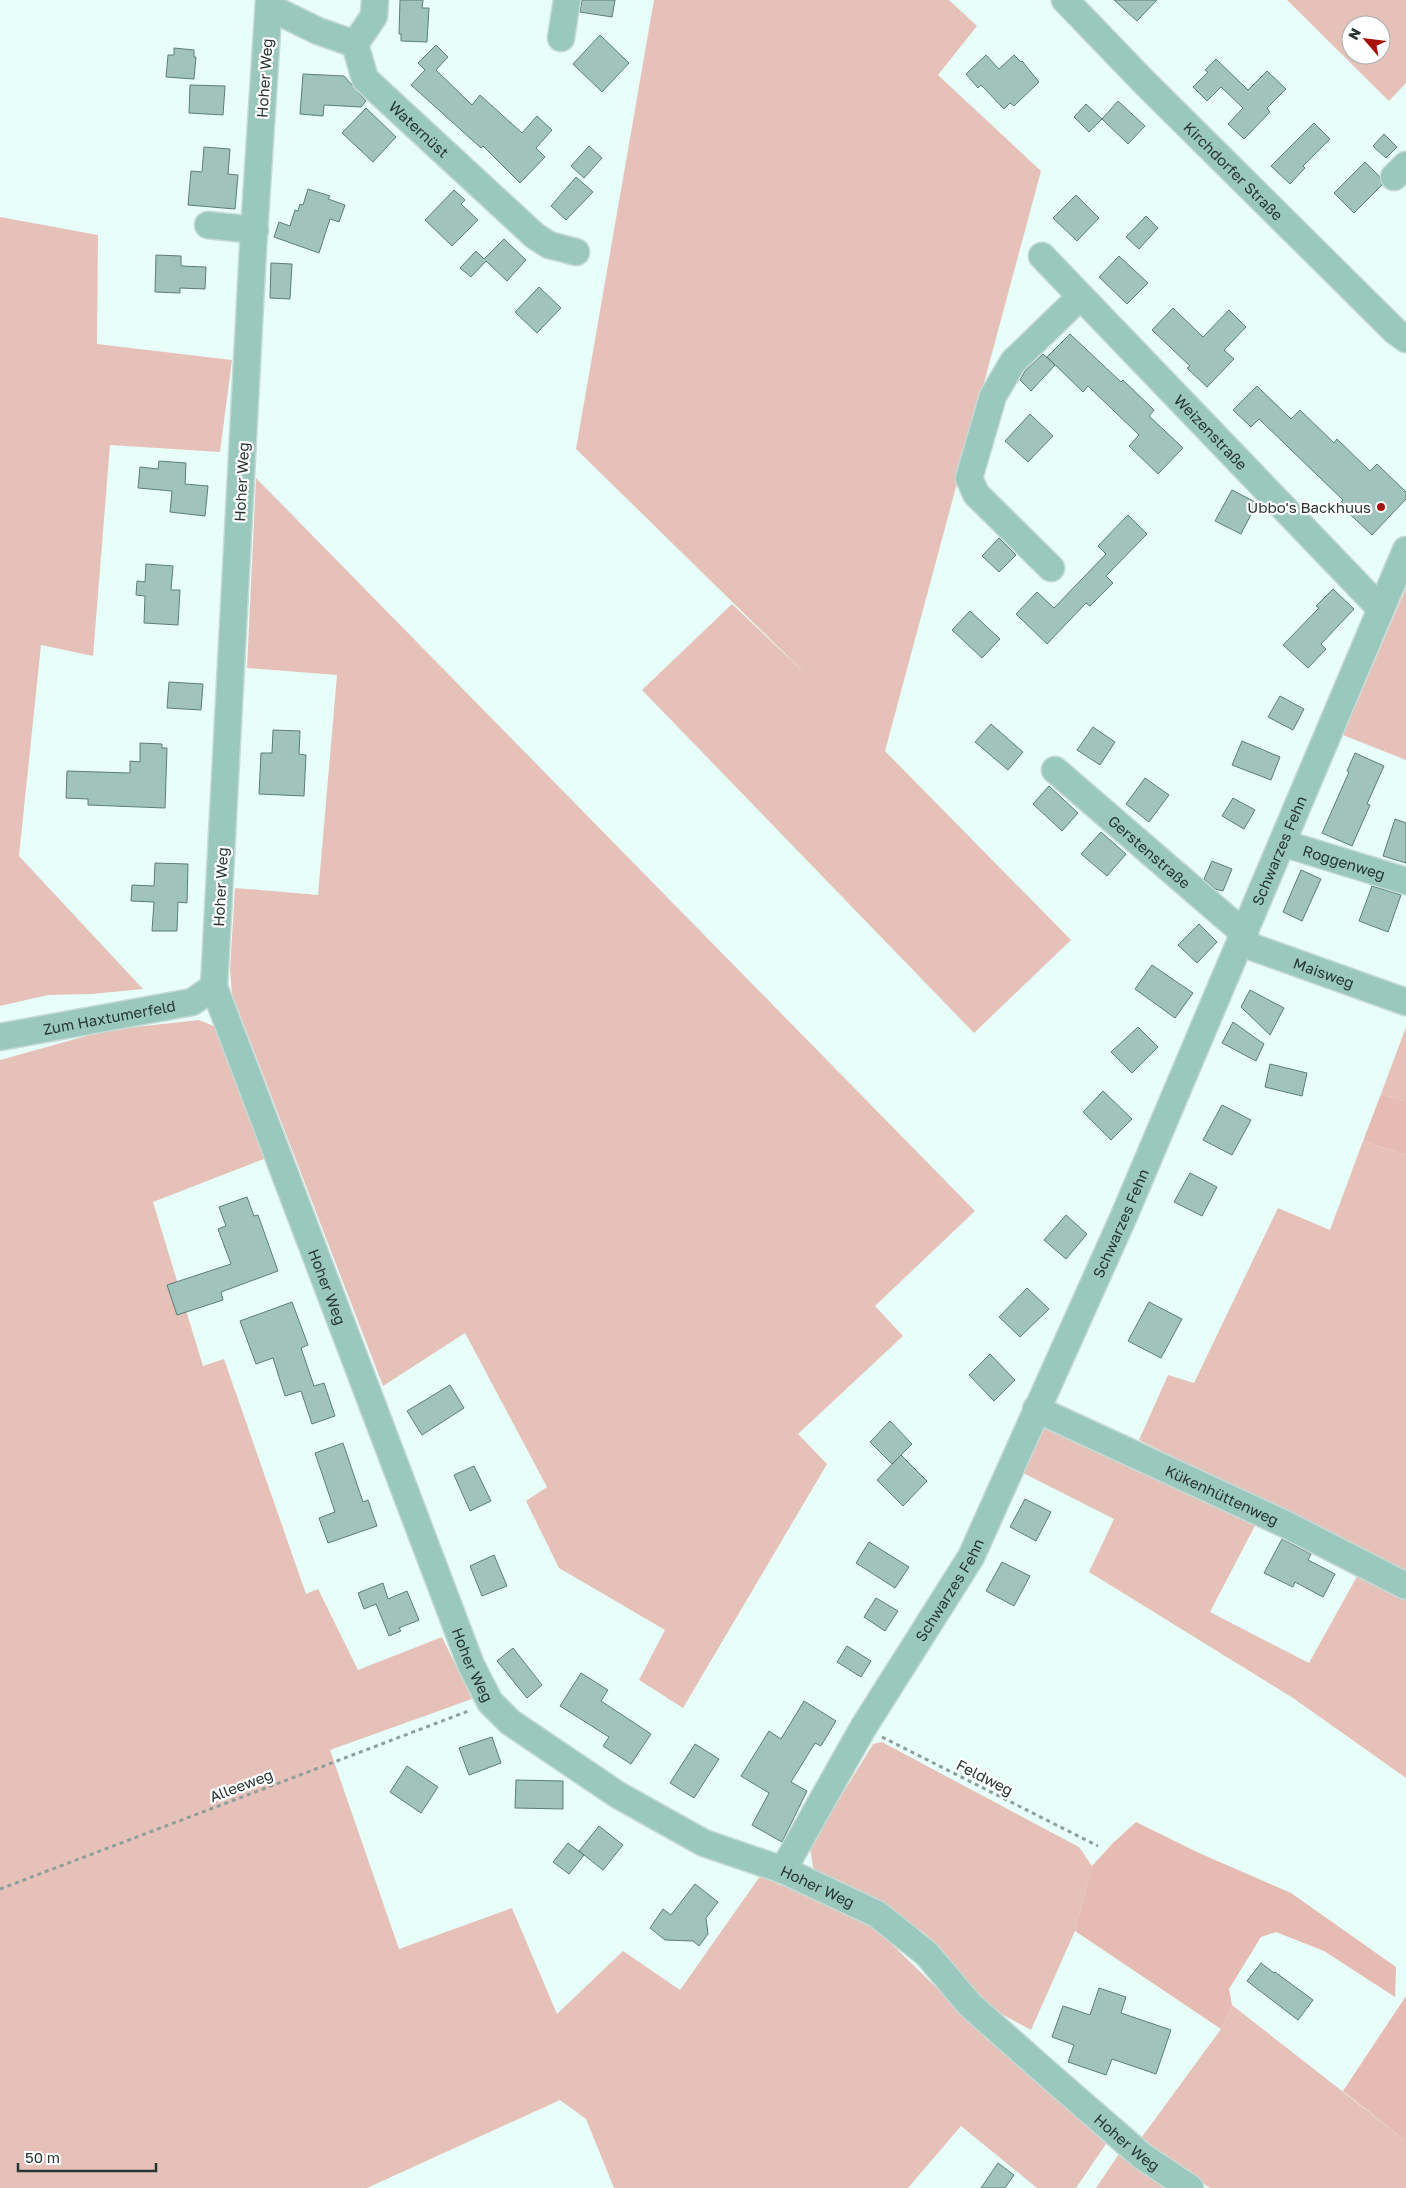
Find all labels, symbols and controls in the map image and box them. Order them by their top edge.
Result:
north arrow [1341,15,1391,65]
text: N [1344,25,1364,42]
street label: Hoher Weg [252,38,276,118]
street label: Waternüst [385,97,453,161]
street label: Kirchdorfer Straße [1180,118,1287,224]
street label: Weizenstraße [1171,391,1252,474]
street label: Hoher Weg [230,442,252,522]
place label: Ubbo's Backhuus [1247,498,1371,516]
marker: Ubbo's Backhuus [1375,501,1387,513]
street label: Schwarzes Fehn [1248,793,1310,908]
street label: Gerstenstraße [1105,811,1195,892]
street label: Roggenweg [1301,841,1388,883]
street label: Hoher Weg [209,847,231,927]
street label: Maisweg [1291,953,1357,992]
street label: Zum Haxtumerfeld [41,996,177,1038]
street label: Schwarzes Fehn [1089,1166,1152,1280]
street label: Hoher Weg [305,1246,350,1327]
street label: Kükenhüttenweg [1162,1461,1282,1529]
street label: Schwarzes Fehn [911,1536,987,1645]
street label: Hoher Weg [449,1625,497,1705]
street label: Feldweg [954,1755,1016,1799]
street label: Alleeweg [207,1765,275,1805]
street label: Hoher Weg [778,1861,857,1911]
street label: Hoher Weg [1091,2110,1163,2174]
scale bar [18,2140,155,2172]
text: 50 m [25,2148,60,2166]

